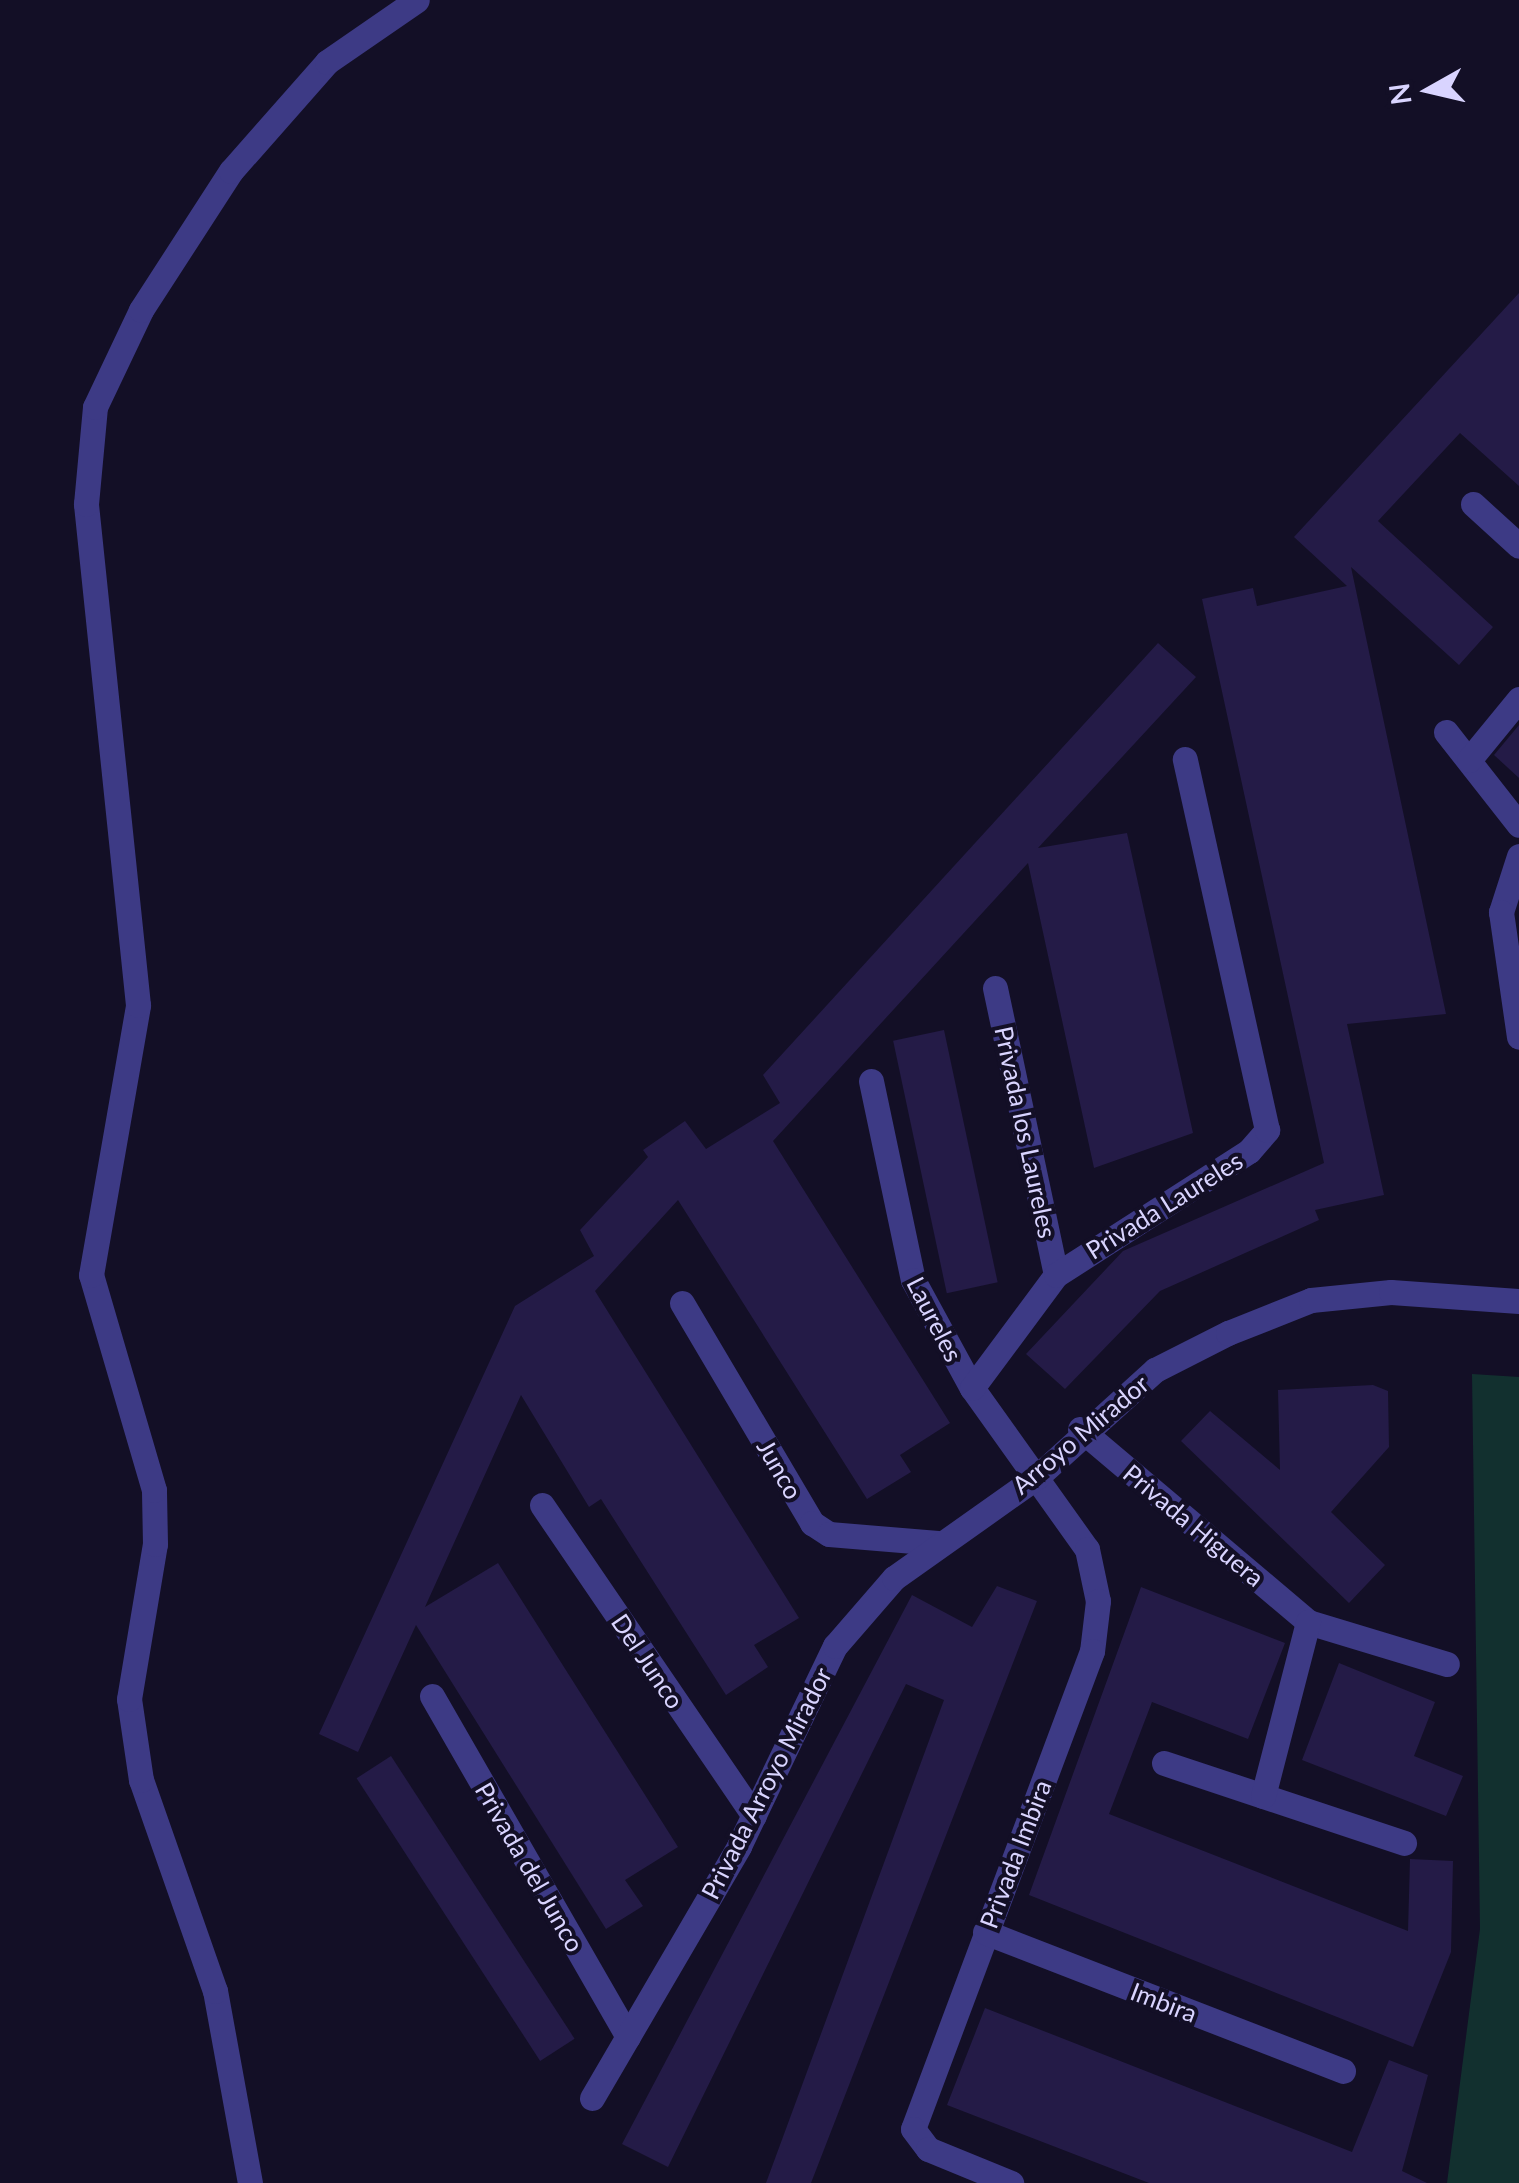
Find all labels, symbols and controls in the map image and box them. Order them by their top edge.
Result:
north arrow [1379,40,1479,140]
text: N [1381,81,1418,107]
street label: Privada los Laureles [989,1023,1063,1241]
street label: Privada Laureles [1080,1145,1248,1265]
street label: Laureles [901,1272,969,1366]
street label: Arroyo Mirador [1006,1368,1154,1500]
street label: Junco [751,1434,809,1504]
street label: Privada Higuera [1118,1458,1270,1592]
street label: Del Junco [605,1608,691,1714]
street label: Privada Arroyo Mirador [694,1662,838,1904]
street label: Privada Imbira [973,1776,1057,1932]
street label: Privada del Junco [469,1777,591,1957]
street label: Imbira [1127,1976,1201,2028]

